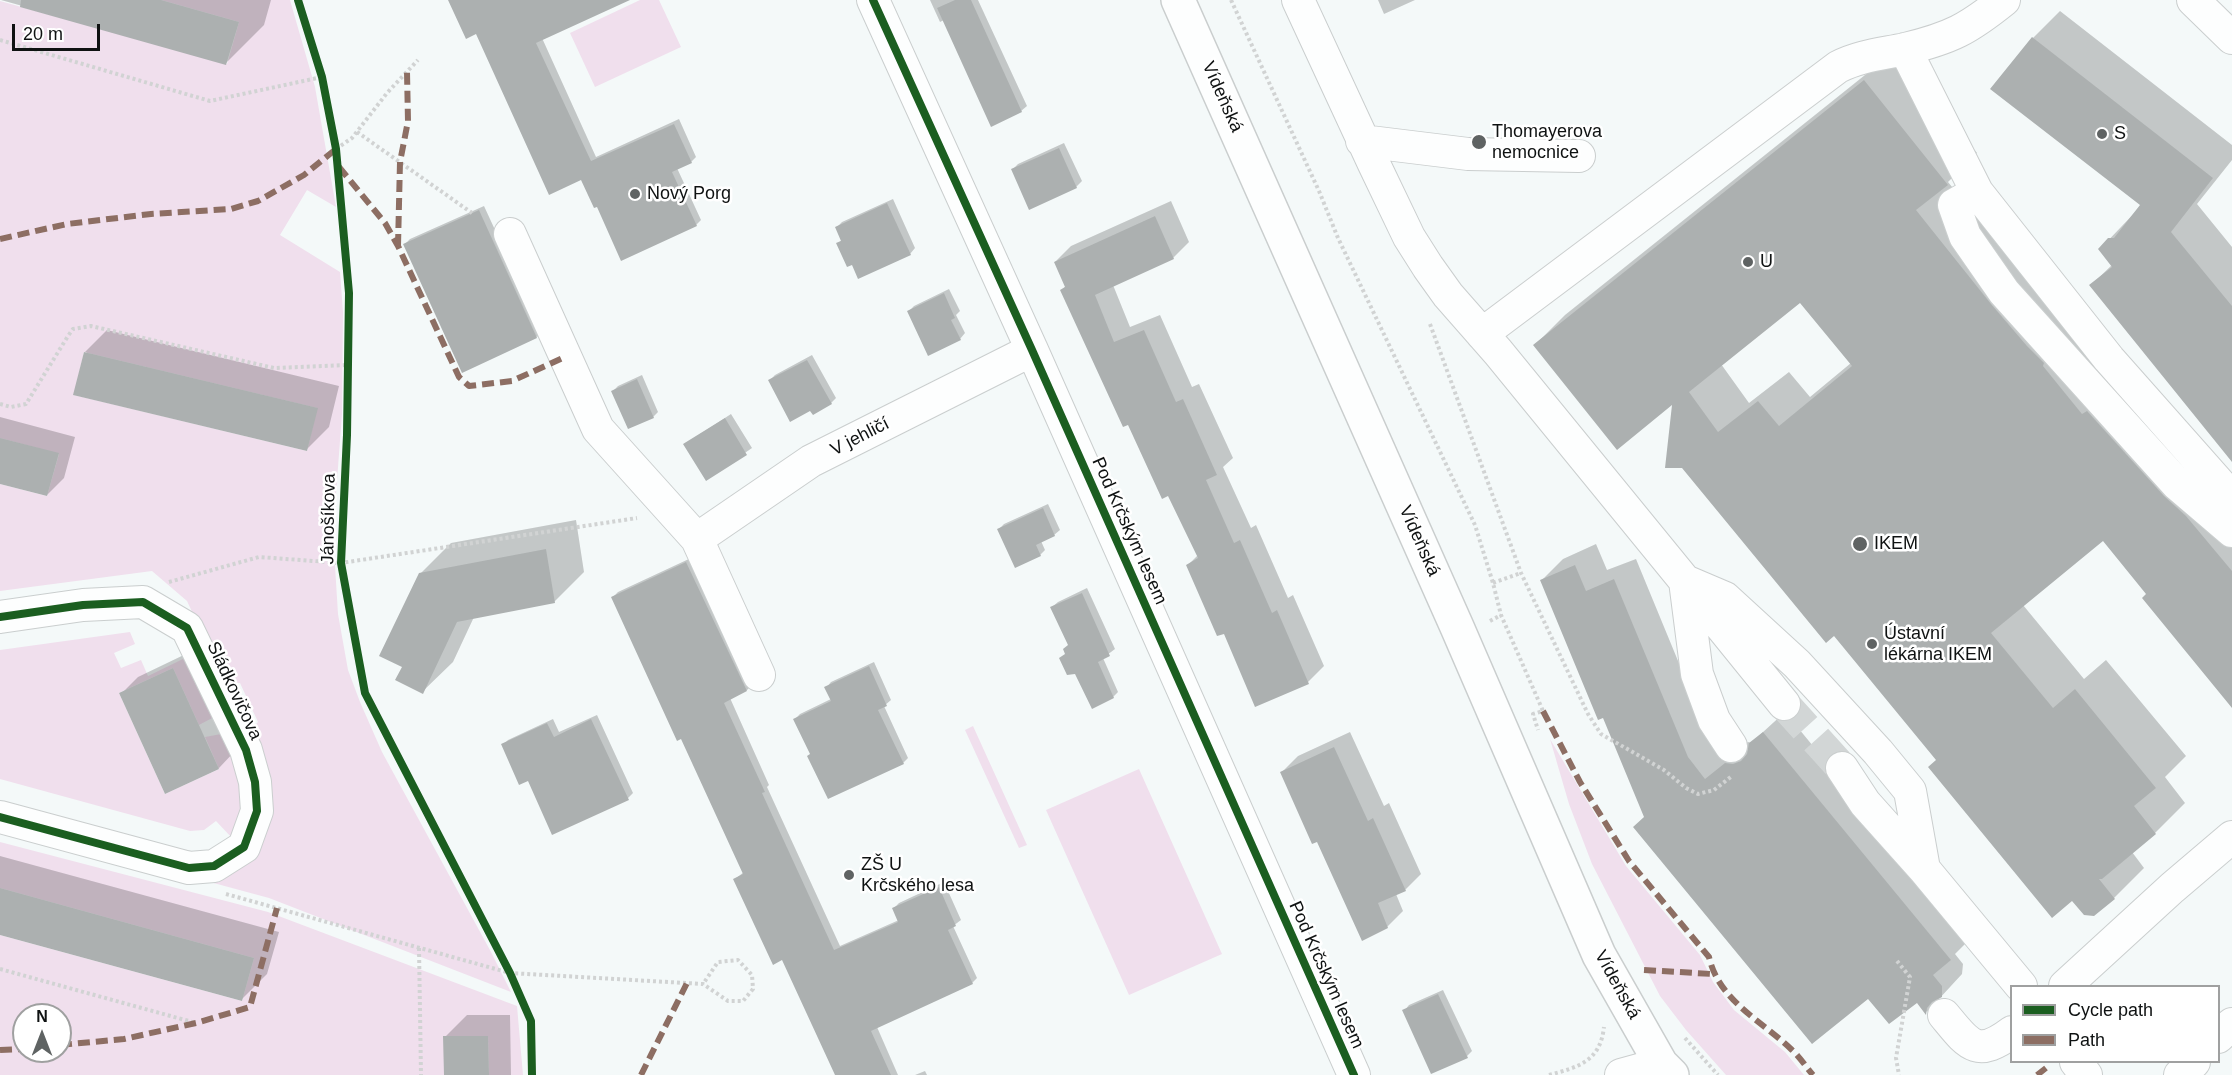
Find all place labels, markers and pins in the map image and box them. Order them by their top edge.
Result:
place label: Thomayerova nemocnice [1492,121,1602,164]
place label: S [2114,123,2126,145]
marker: S [2095,127,2109,141]
marker: Thomayerova nemocnice [1470,133,1488,151]
place label: Nový Porg [647,183,731,205]
marker: Nový Porg [628,187,642,201]
place label: U [1760,251,1773,273]
marker: U [1741,255,1755,269]
place label: IKEM [1874,533,1918,555]
marker: IKEM [1851,535,1869,553]
place label: Ústavní lékárna IKEM [1884,623,1992,666]
marker: Ústavní lékárna IKEM [1865,637,1879,651]
place label: ZŠ U Krčského lesa [861,854,974,896]
marker: ZŠ U Krčského lesa [842,868,856,882]

